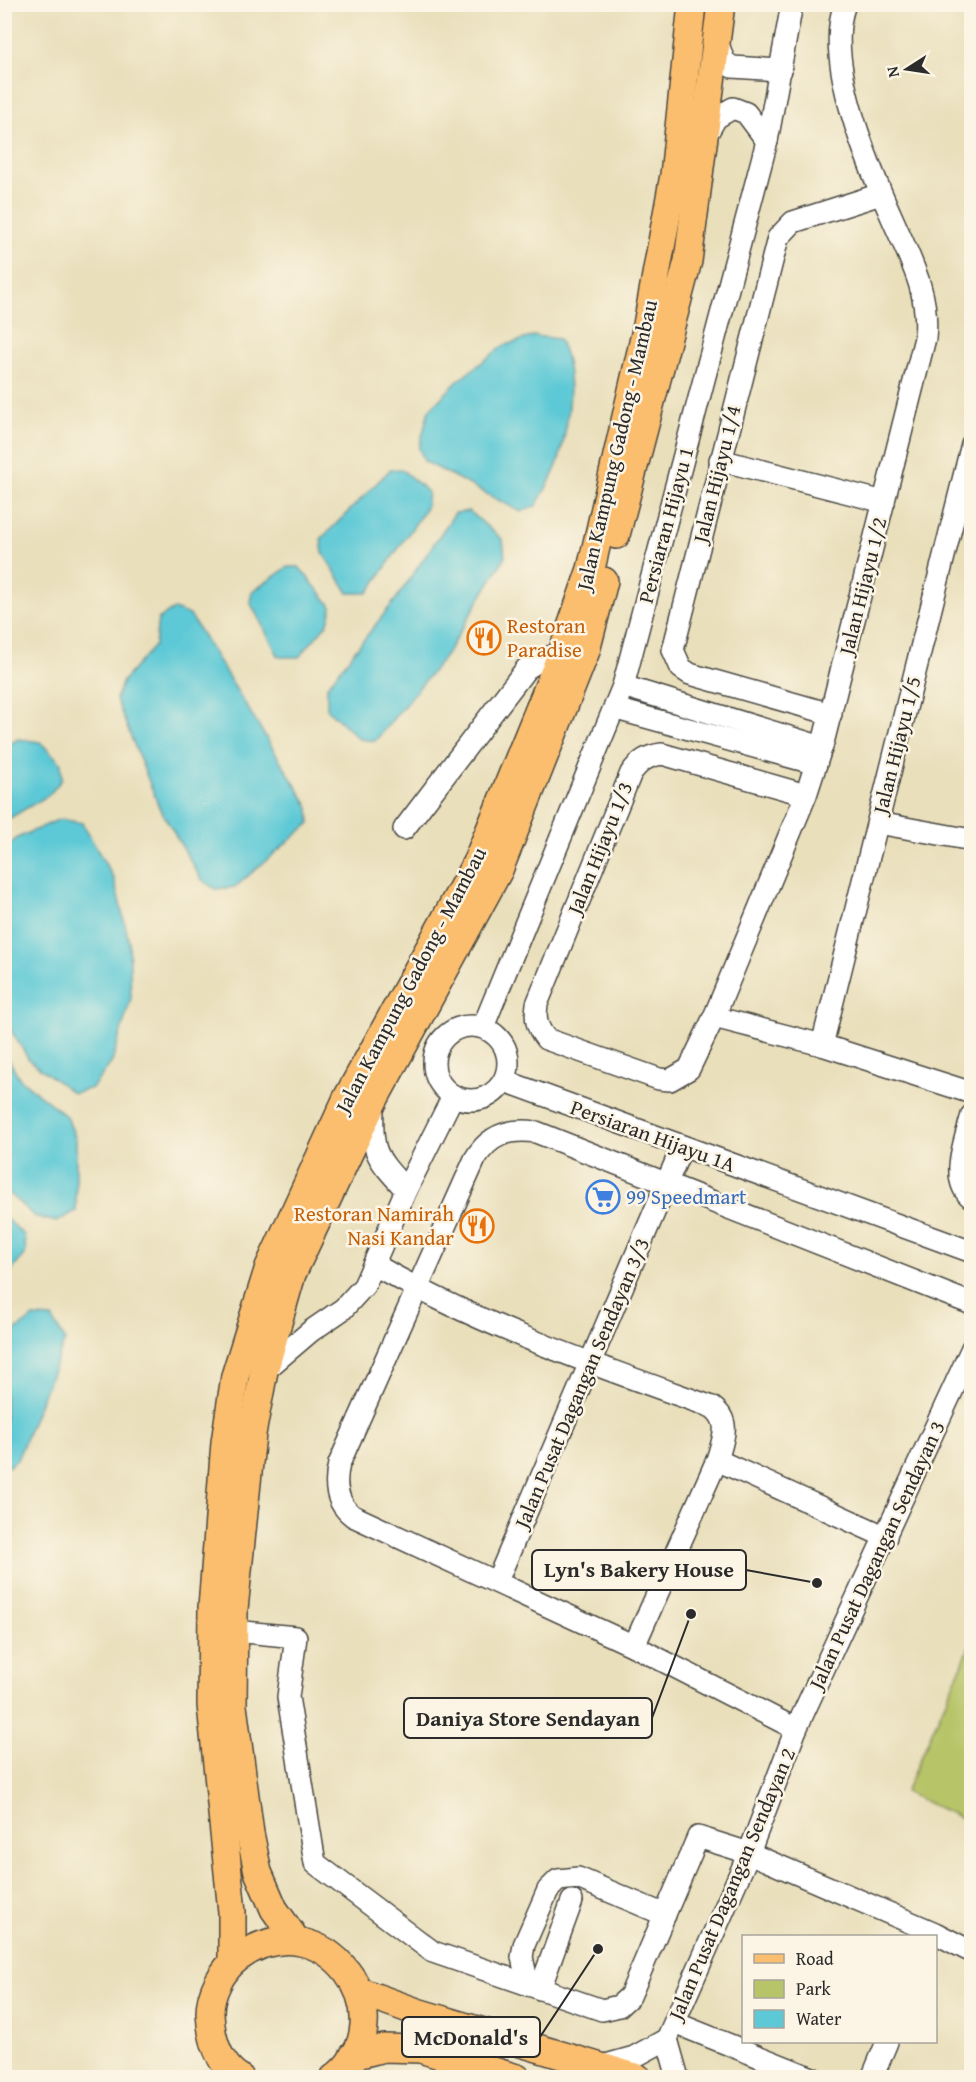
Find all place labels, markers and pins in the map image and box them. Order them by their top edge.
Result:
place label: Restoran Paradise [507,610,586,665]
restaurant icon: Restoran Paradise [466,620,502,656]
supermarket icon: 99 Speedmart [585,1179,621,1215]
place label: 99 Speedmart [626,1181,747,1212]
place label: Restoran Namirah Nasi Kandar [294,1198,454,1253]
restaurant icon: Restoran Namirah Nasi Kandar [459,1208,495,1244]
callout: Lyn's Bakery House [532,1550,746,1590]
callout: Daniya Store Sendayan [404,1698,652,1738]
callout: McDonald's [402,2017,540,2057]

